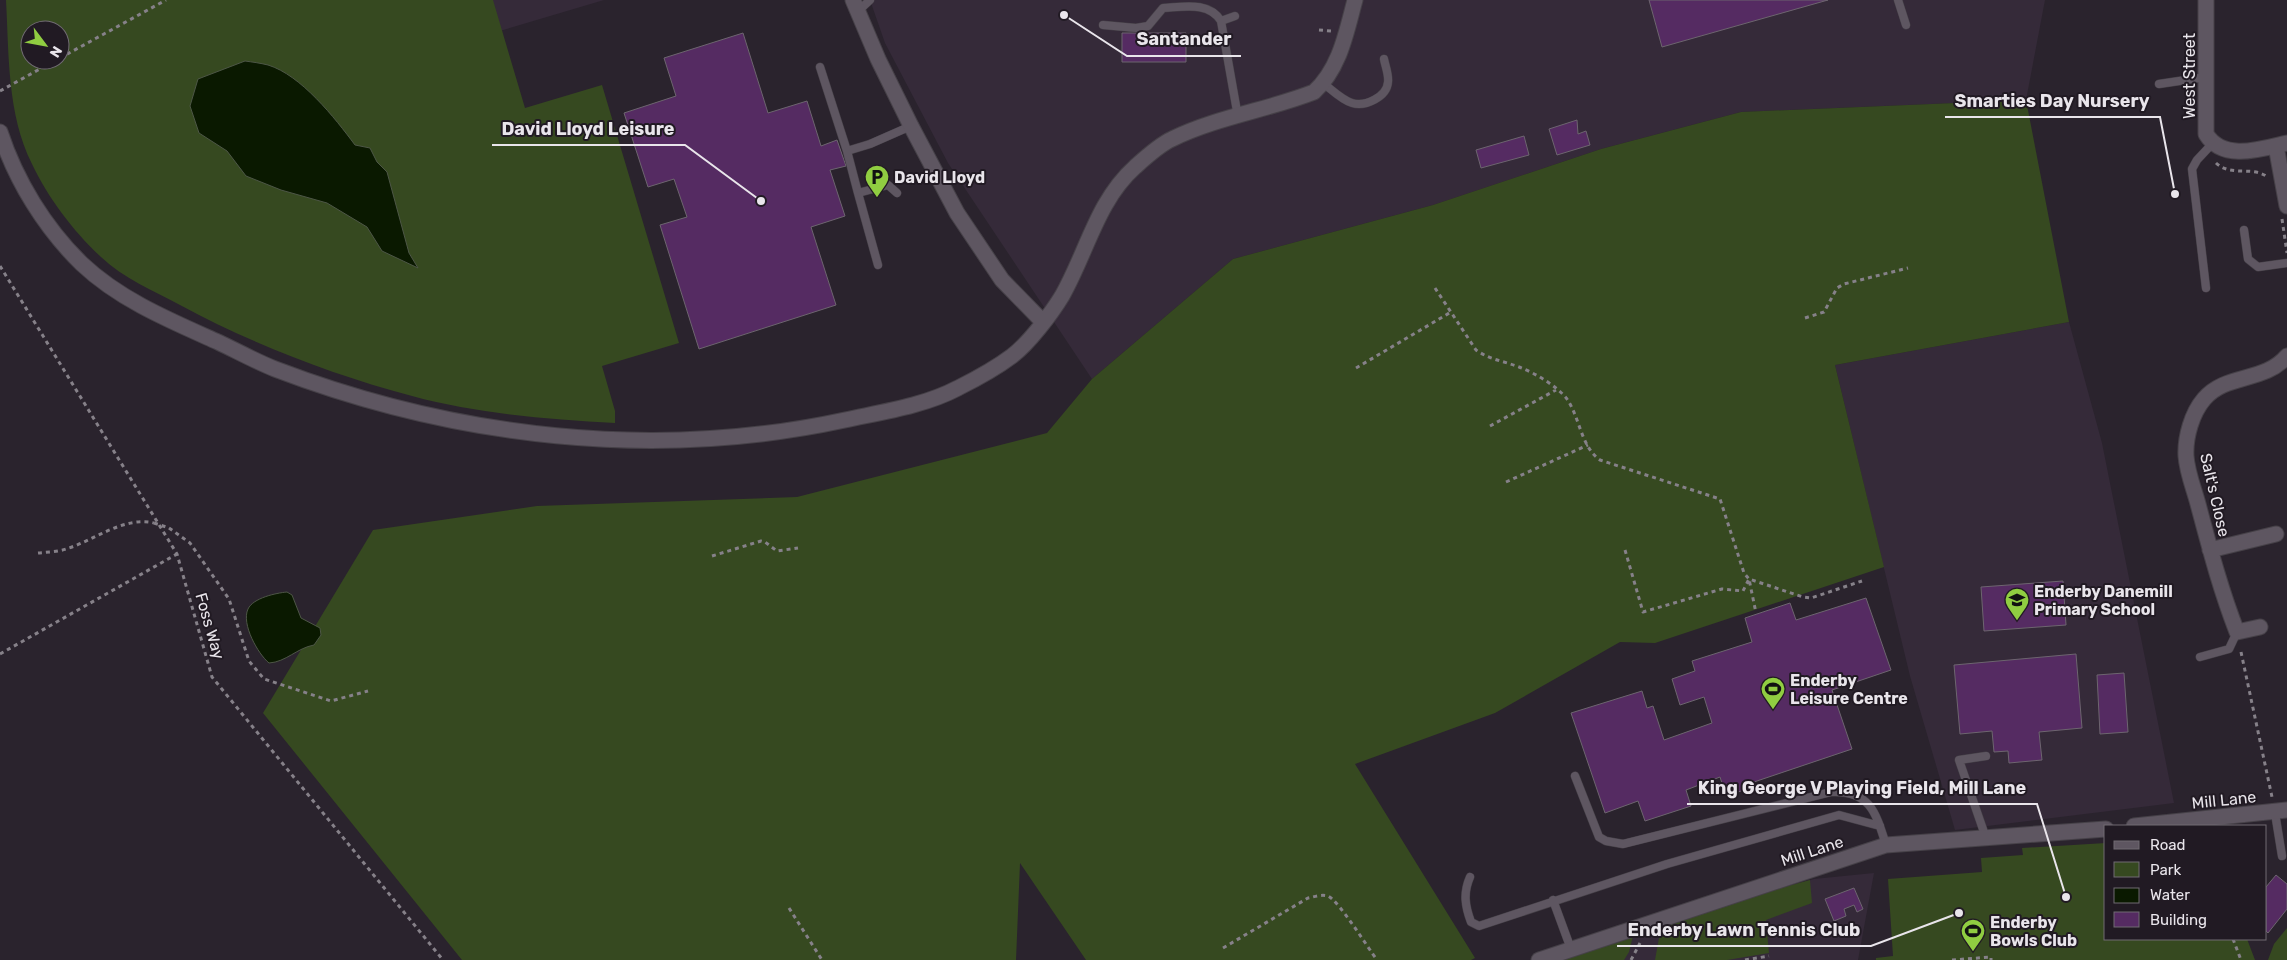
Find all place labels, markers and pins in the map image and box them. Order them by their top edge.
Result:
callout: Santander [1127,23,1241,56]
callout: Smarties Day Nursery [1945,84,2160,117]
callout: David Lloyd Leisure [492,112,685,145]
parking icon: David Lloyd [864,164,890,198]
place label: David Lloyd [894,168,985,187]
place label: Enderby Danemill Primary School [2034,582,2173,619]
school or university icon: Enderby Danemill Primary School [2004,587,2030,621]
place label: Enderby Leisure Centre [1790,671,1908,708]
sports icon: Enderby Leisure Centre [1760,676,1786,710]
callout: King George V Playing Field, Mill Lane [1687,771,2037,804]
callout: Enderby Lawn Tennis Club [1617,913,1871,946]
place label: Enderby Bowls Club [1990,913,2077,950]
sports icon: Enderby Bowls Club [1960,918,1986,952]

